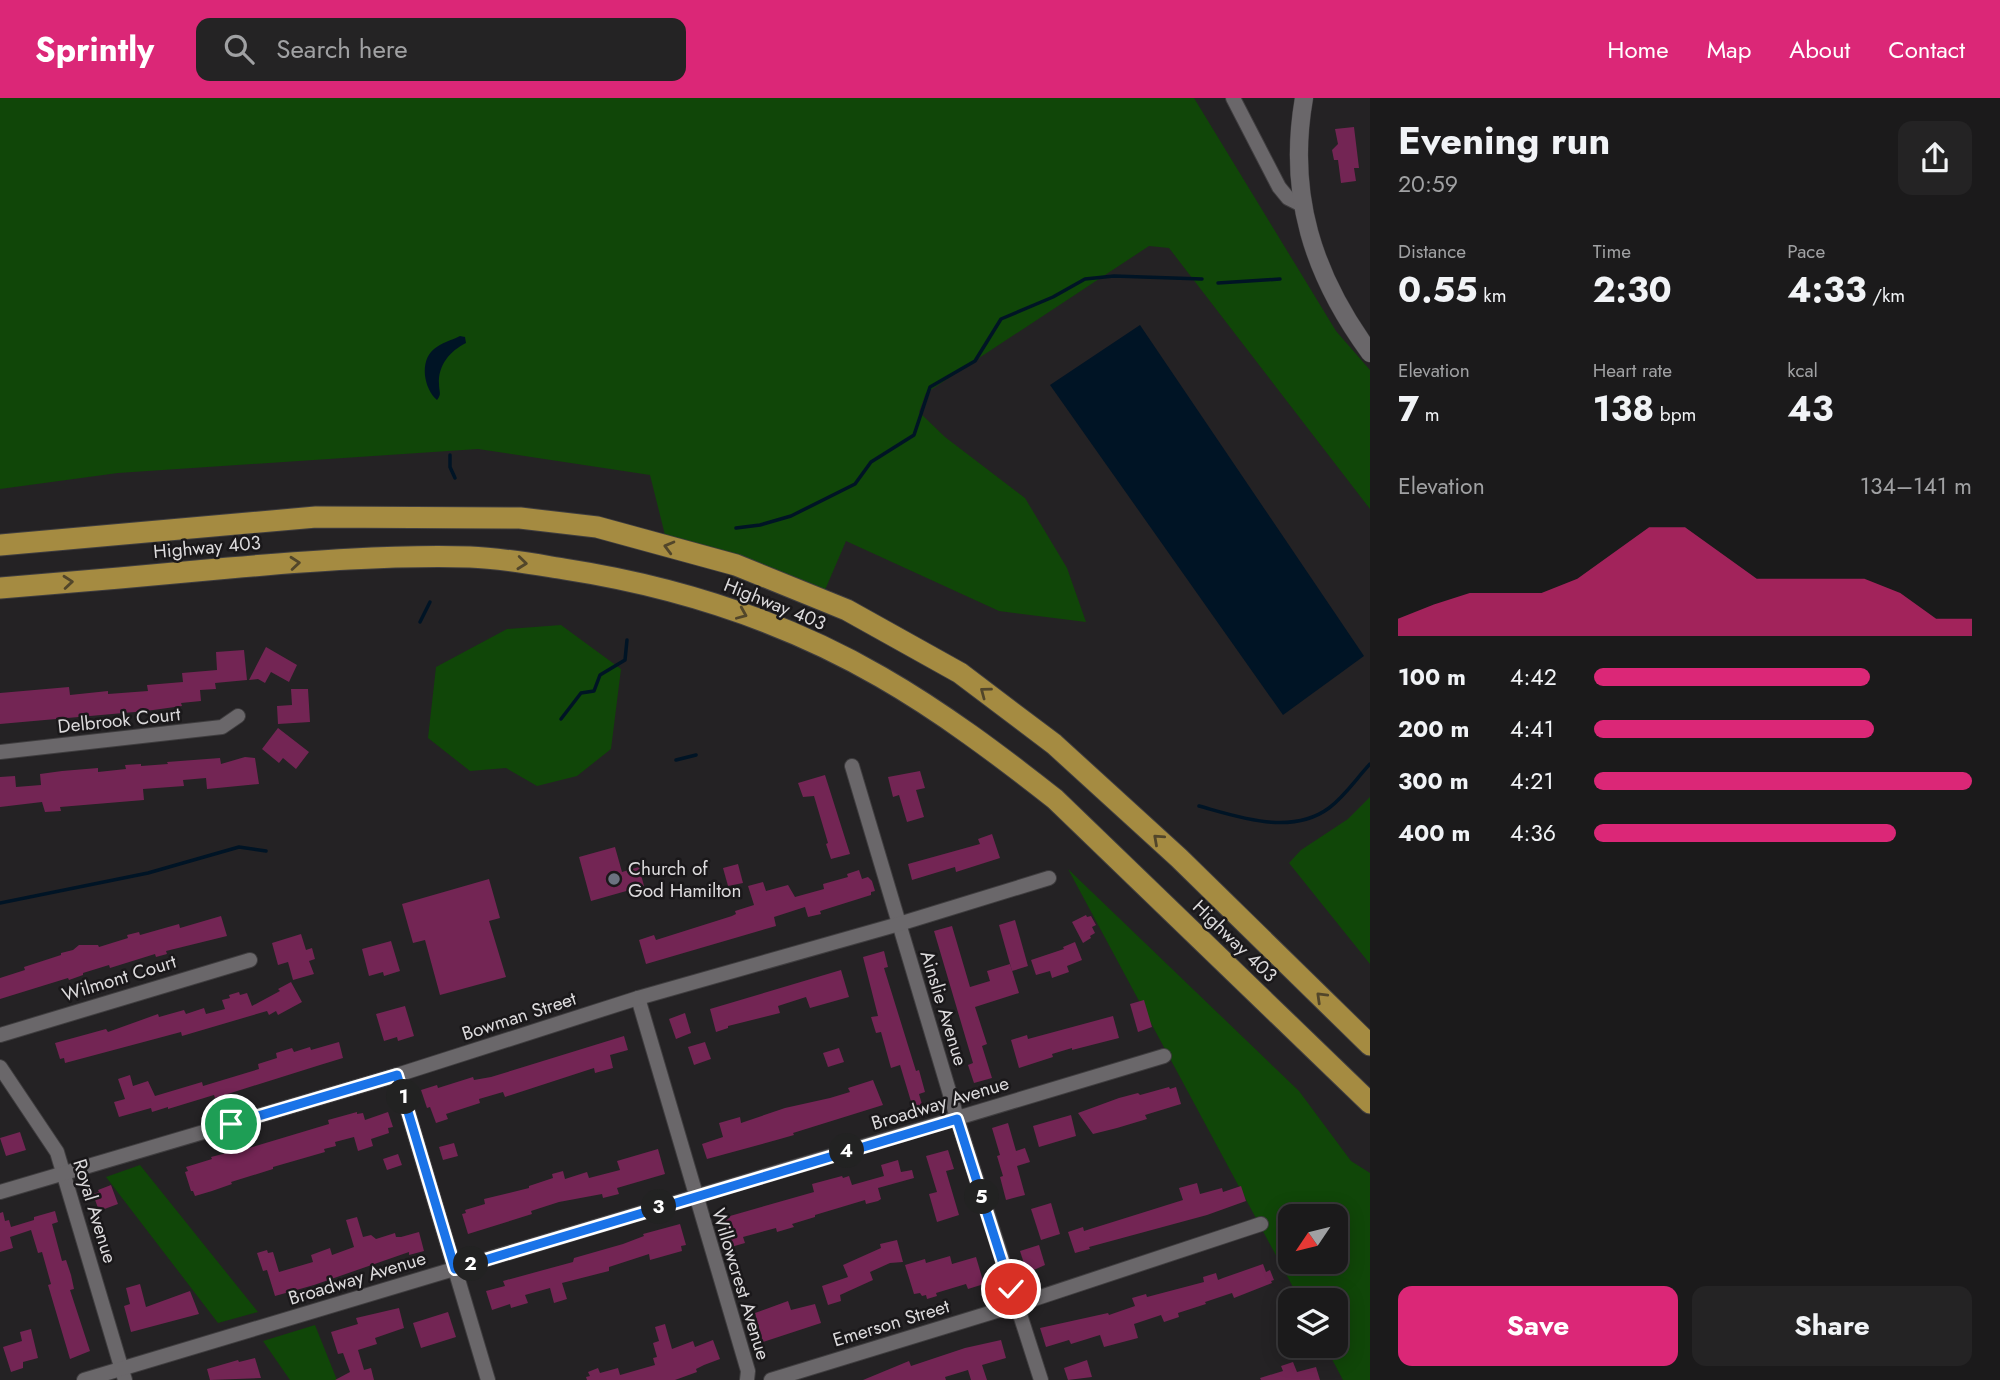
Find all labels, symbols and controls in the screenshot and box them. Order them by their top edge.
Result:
search box [196,18,686,81]
text: Sprintly [35,26,154,73]
icon: search [220,30,258,68]
text: Search here [276,30,408,68]
text: Home [1607,32,1669,67]
text: Map [1707,32,1751,67]
text: About [1789,32,1850,67]
text: Contact [1888,32,1965,67]
text: Evening run [1398,113,1610,168]
button: share [1898,121,1972,195]
text: 20:59 [1398,167,1458,201]
text: Distance [1398,238,1466,265]
text: Time [1593,238,1631,265]
text: Pace [1787,238,1825,265]
text: 0.55 [1398,265,1478,315]
text: 2:30 [1593,265,1672,315]
text: 4:33 [1787,265,1867,315]
text: km [1478,282,1506,309]
text: /km [1867,282,1905,309]
text: Elevation [1398,357,1470,384]
text: Heart rate [1593,357,1672,384]
text: kcal [1787,357,1818,384]
text: 7 [1398,384,1419,434]
text: 138 [1593,384,1654,434]
text: 43 [1787,384,1834,434]
text: m [1419,401,1440,428]
text: bpm [1654,401,1696,428]
text: Elevation [1398,469,1485,503]
text: 134–141 m [1860,469,1972,503]
street label: Highway 403 [152,529,262,565]
one-way arrow [663,540,675,555]
one-way arrow [516,555,527,570]
one-way arrow [289,556,300,571]
street label: Highway 403 [720,571,830,637]
one-way arrow [63,575,74,590]
one-way arrow [736,606,748,620]
text: 100 m [1398,660,1466,694]
text: 4:42 [1510,660,1557,694]
one-way arrow [980,687,992,700]
street label: Delbrook Court [56,700,182,740]
text: 200 m [1398,712,1469,746]
text: 4:41 [1510,712,1554,746]
text: 300 m [1398,764,1469,798]
text: 4:21 [1510,764,1554,798]
text: 400 m [1398,816,1470,850]
text: 4:36 [1510,816,1556,850]
one-way arrow [1153,834,1166,847]
place label: Church of God Hamilton [628,855,741,904]
marker: Church of God Hamilton [606,871,622,887]
street label: Highway 403 [1187,894,1283,988]
street label: Ainslie Avenue [914,947,974,1069]
street label: Wilmont Court [59,948,180,1008]
street label: Bowman Street [458,985,580,1047]
one-way arrow [1317,993,1330,1006]
street label: Broadway Avenue [868,1069,1012,1137]
pin: 1 [386,1080,422,1114]
text: 1 [399,1083,408,1110]
pin [201,1094,261,1154]
icon: arrive [212,1105,250,1143]
pin: 4 [830,1134,864,1168]
text: 4 [840,1137,853,1164]
street label: Royal Avenue [66,1156,124,1267]
pin: 5 [964,1180,1000,1214]
text: 5 [975,1183,988,1210]
pin: 3 [642,1190,676,1224]
text: 3 [653,1193,664,1220]
north arrow [1278,1204,1348,1274]
map controls [1278,1204,1348,1358]
street label: Willowcrest Avenue [705,1205,777,1363]
street label: Broadway Avenue [285,1244,429,1312]
pin: 2 [454,1246,489,1282]
text: 2 [464,1250,477,1277]
pin [981,1259,1041,1319]
icon: check [992,1270,1030,1308]
button: Save [1398,1286,1678,1366]
button: Share [1692,1286,1972,1366]
button: layers [1278,1288,1348,1358]
street label: Emerson Street [829,1292,953,1354]

